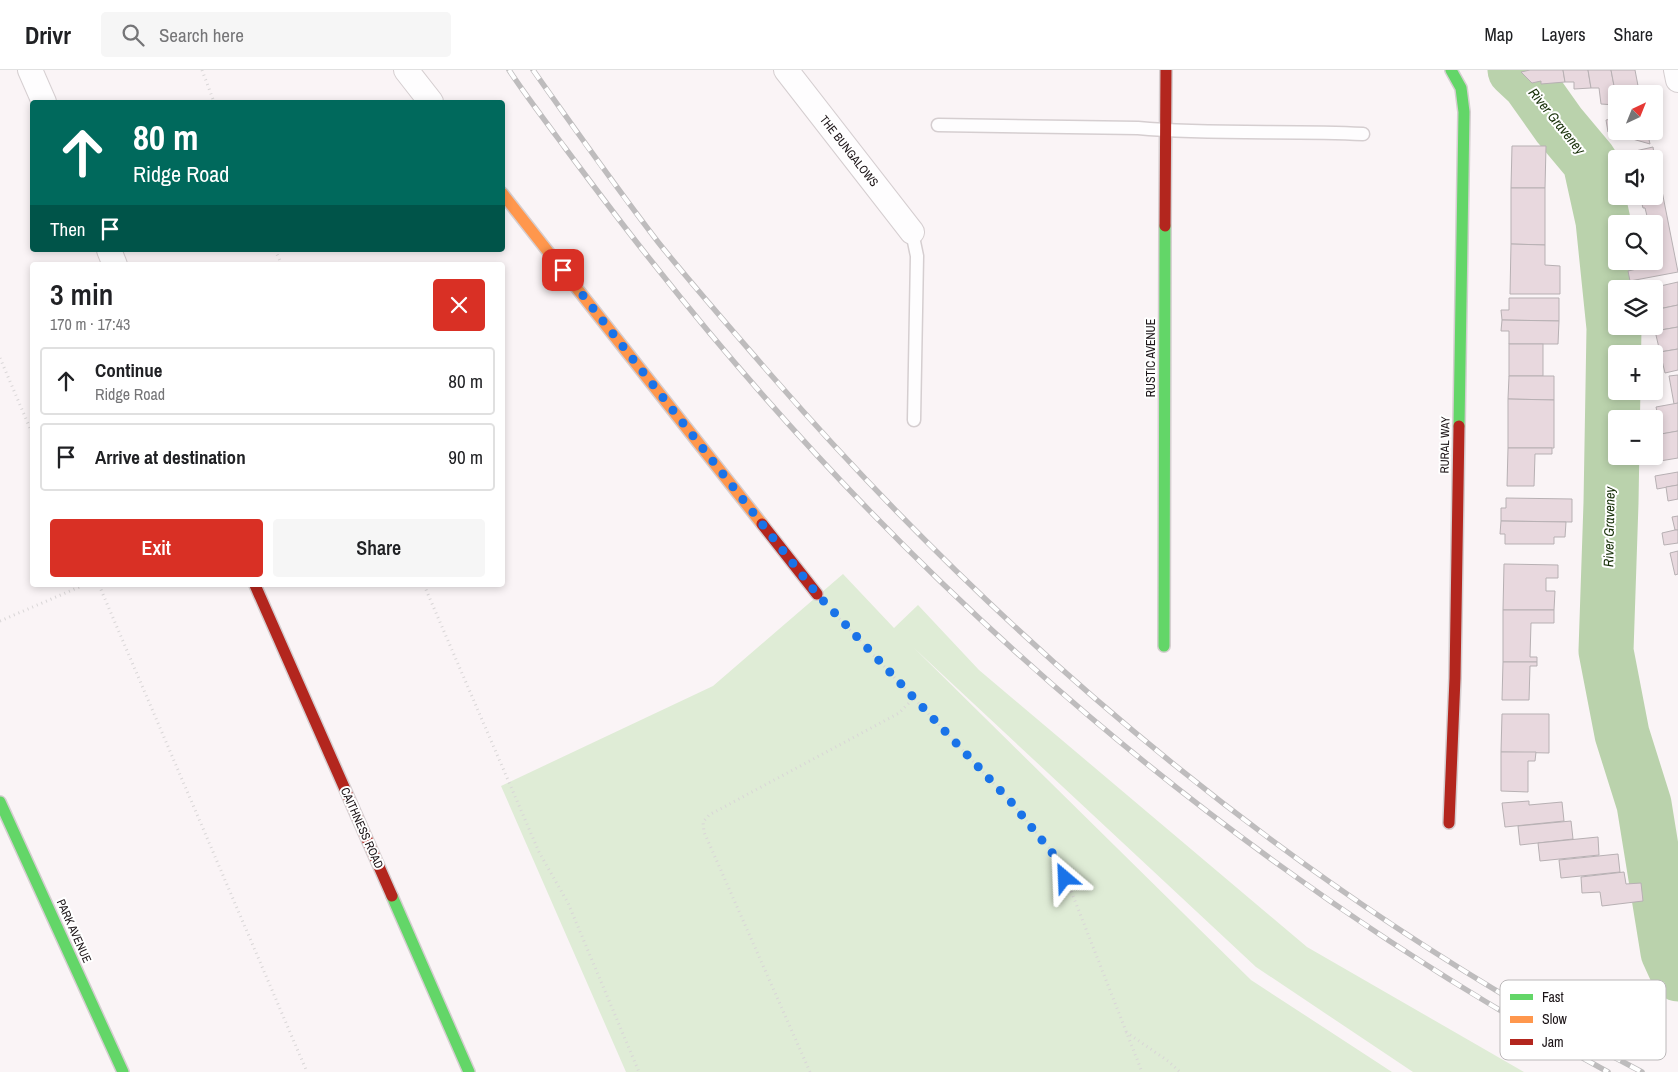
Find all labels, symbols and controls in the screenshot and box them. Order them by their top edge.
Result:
search box [101,12,451,57]
text: Drivr [25,19,71,51]
icon: search [119,21,147,49]
text: Search here [159,22,244,48]
text: Map [1485,22,1513,47]
text: Layers [1541,22,1586,47]
text: Share [1614,22,1653,47]
water label: River Graveney [1525,84,1590,159]
north arrow [1608,85,1662,140]
map controls [1608,85,1663,465]
street label: THE BUNGALOWS [816,112,882,190]
text: 80 m [133,114,198,161]
icon: ahead [50,120,115,185]
button: sound [1608,150,1663,205]
text: Ridge Road [133,159,229,189]
icon: arrive [96,215,124,243]
button: search [1608,215,1663,270]
text: Then [50,216,86,242]
pin [542,249,584,291]
icon: arrive [549,256,577,284]
text: 3 min [50,274,113,314]
button: close [433,279,485,331]
button: layers [1608,280,1663,335]
text: 170 m · 17:43 [50,313,130,335]
street label: RUSTIC AVENUE [1143,319,1159,397]
button: + [1608,345,1663,400]
text: Continue [95,357,163,383]
icon: ahead [52,367,80,395]
text: 80 m [448,368,483,394]
text: Ridge Road [95,383,165,405]
button: − [1608,410,1663,465]
street label: RURAL WAY [1437,416,1454,474]
icon: arrive [52,443,80,471]
text: Arrive at destination [95,444,246,470]
text: 90 m [448,444,483,470]
water label: River Graveney [1599,485,1619,567]
button: Exit [50,519,263,577]
button: Share [273,519,485,577]
street label: CAITHNESS ROAD [337,785,387,871]
position arrow [1038,851,1090,903]
street label: PARK AVENUE [53,897,95,965]
legend [1500,980,1666,1060]
text: Fast [1542,988,1564,1006]
text: Slow [1542,1010,1568,1028]
text: Jam [1542,1033,1564,1051]

